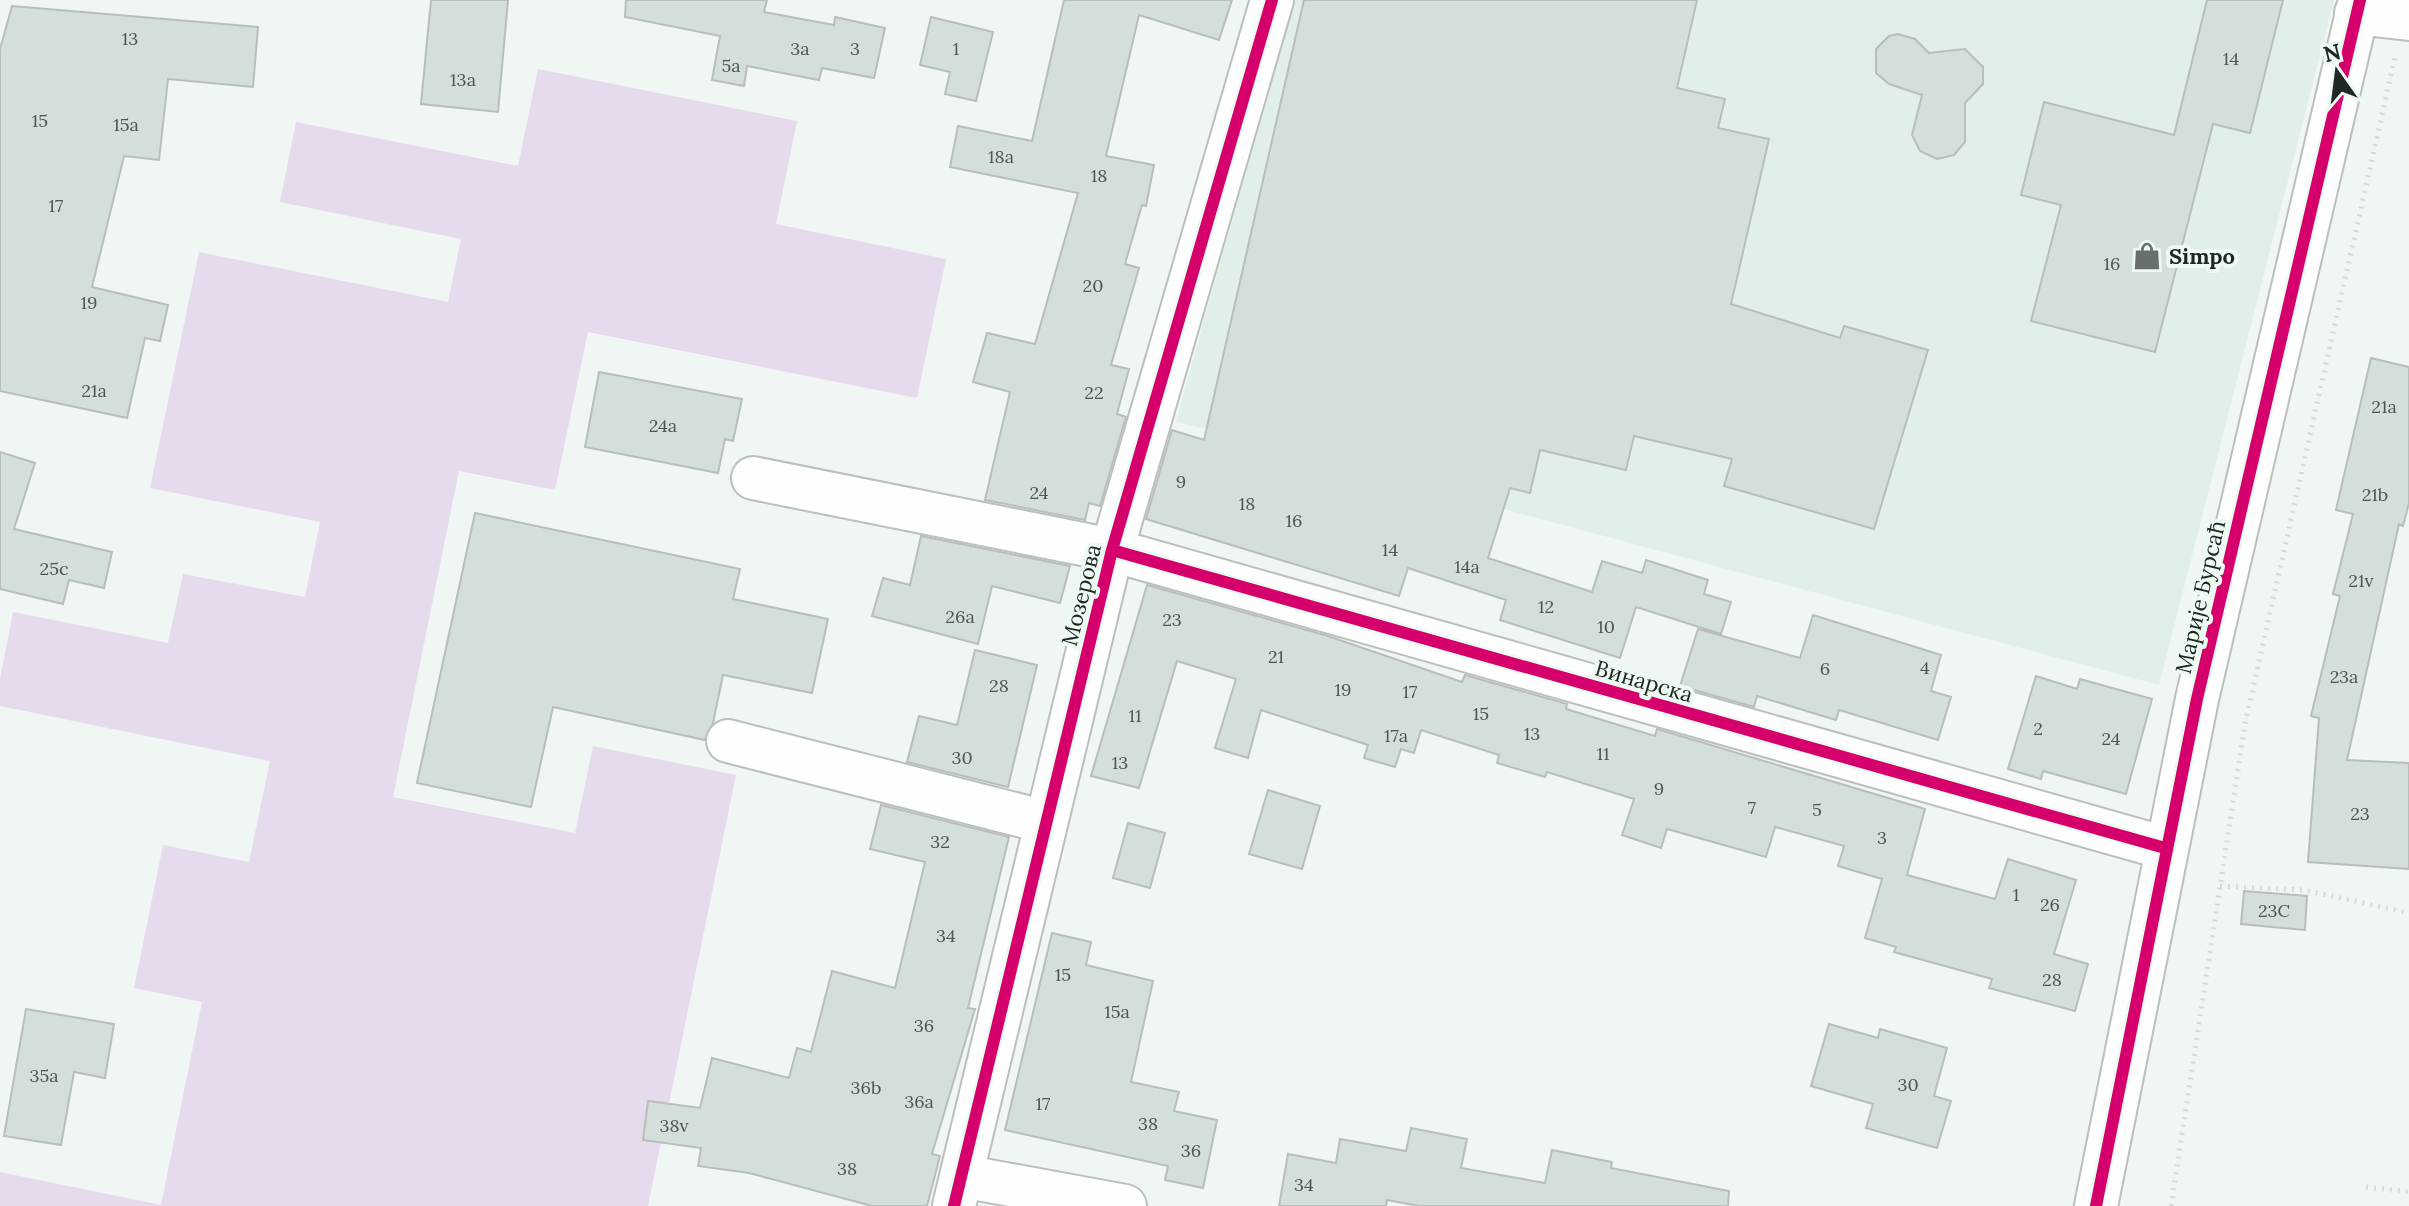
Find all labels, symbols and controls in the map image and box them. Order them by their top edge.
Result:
house number: 13 [122,27,138,50]
north arrow [2297,32,2377,112]
house number: 3a [790,37,810,60]
house number: 3 [850,37,860,60]
house number: 1 [953,37,959,60]
text: N [2321,37,2344,68]
house number: 14 [2223,47,2239,70]
house number: 5a [721,54,741,77]
house number: 13a [450,68,476,91]
house number: 15 [32,109,48,132]
house number: 15a [113,113,139,136]
house number: 18a [988,145,1014,168]
house number: 18 [1091,164,1107,187]
house number: 17 [49,194,63,217]
shop icon: Simpo [2132,241,2162,271]
place label: Simpo [2169,242,2235,270]
house number: 16 [2104,252,2120,275]
house number: 20 [1083,274,1103,297]
house number: 19 [81,291,97,314]
house number: 21a [81,379,107,402]
house number: 22 [1084,381,1104,404]
house number: 21a [2371,395,2397,418]
house number: 24a [649,414,677,437]
house number: 9 [1176,470,1186,493]
house number: 24 [1029,481,1049,504]
house number: 21b [2362,483,2388,506]
house number: 18 [1239,492,1255,515]
house number: 16 [1286,509,1302,532]
street label: Марије Бурсаћ [2169,518,2231,676]
house number: 14 [1382,538,1398,561]
street label: Мозерова [1055,541,1107,649]
house number: 14a [1454,555,1480,578]
house number: 25c [39,557,69,580]
house number: 21v [2348,569,2375,592]
house number: 12 [1538,595,1554,618]
house number: 26a [945,605,975,628]
house number: 23 [1162,608,1182,631]
house number: 10 [1597,615,1615,638]
house number: 21 [1268,645,1284,668]
street label: Винарска [1592,654,1696,708]
house number: 4 [1920,656,1930,679]
house number: 6 [1820,657,1830,680]
house number: 23a [2330,665,2358,688]
house number: 28 [989,674,1009,697]
house number: 19 [1335,678,1351,701]
house number: 17 [1403,680,1417,703]
house number: 15 [1473,702,1489,725]
house number: 11 [1128,704,1142,727]
house number: 2 [2033,717,2043,740]
house number: 13 [1524,722,1540,745]
house number: 17a [1384,724,1408,747]
house number: 24 [2101,727,2121,750]
house number: 11 [1596,742,1610,765]
house number: 30 [951,746,973,769]
house number: 13 [1112,751,1128,774]
house number: 9 [1654,777,1664,800]
house number: 7 [1748,796,1756,819]
house number: 5 [1812,798,1822,821]
house number: 23 [2350,802,2370,825]
house number: 3 [1877,826,1887,849]
house number: 32 [930,830,950,853]
house number: 1 [2013,883,2019,906]
house number: 26 [2040,893,2060,916]
house number: 23C [2258,899,2290,922]
house number: 34 [936,924,956,947]
house number: 15 [1055,963,1071,986]
house number: 28 [2042,968,2062,991]
house number: 15a [1104,1000,1130,1023]
house number: 36 [914,1014,934,1037]
house number: 35a [29,1064,59,1087]
house number: 30 [1897,1073,1919,1096]
house number: 36b [851,1076,881,1099]
house number: 36a [904,1090,934,1113]
house number: 17 [1036,1092,1050,1115]
house number: 38 [1138,1112,1158,1135]
house number: 38v [659,1114,690,1137]
house number: 36 [1181,1139,1201,1162]
house number: 38 [837,1157,857,1180]
house number: 34 [1294,1173,1314,1196]

